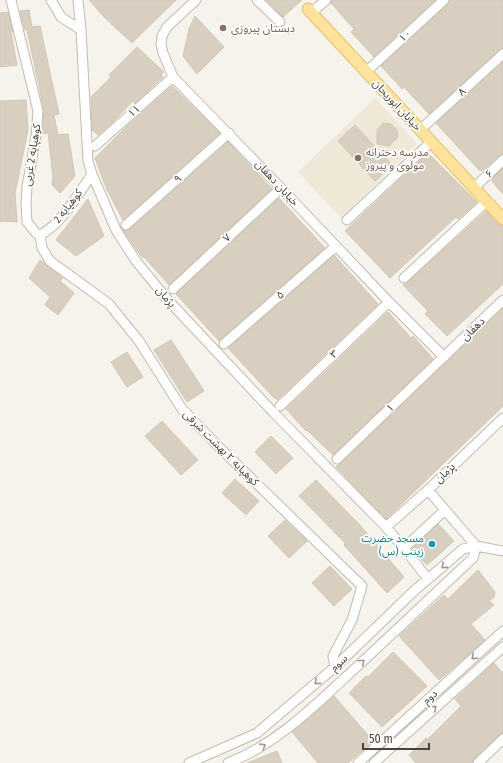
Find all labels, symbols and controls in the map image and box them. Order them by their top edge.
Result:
place label: دبستان پیروزی [231,22,295,36]
marker: دبستان پیروزی [218,23,228,33]
street label: ۱۰ [396,27,414,45]
street label: خیابان ابوریحان [370,77,424,134]
street label: ۸ [455,85,469,99]
street label: ۱۱ [125,102,143,120]
street label: کوهپایه 2 غربی [21,123,44,187]
place label: مدرسه دخترانه مولوی و پیروز [365,146,429,173]
marker: مدرسه دخترانه مولوی و پیروز [353,153,363,163]
street label: خیابان دهقان [252,157,302,209]
street label: ۶ [482,167,496,181]
street label: ۹ [171,172,185,186]
street label: کوهپایه 2 [51,186,86,226]
street label: ۷ [220,231,234,245]
street label: پژمان [152,284,179,311]
street label: ۵ [273,288,287,302]
street label: دهقان [459,315,487,343]
street label: ۳ [327,347,341,361]
street label: ۱ [383,401,397,415]
street label: کوهپایه ۲ بهشت شرقی [180,407,262,490]
street label: پژمان [432,460,459,487]
place label: مسجد حضرت زینب (س) [361,532,424,558]
marker: مسجد حضرت زینب (س) [427,539,437,549]
one-way arrow [441,561,448,568]
street label: سوم [328,651,351,675]
one-way arrow [471,652,479,660]
one-way arrow [357,659,365,667]
one-way arrow [314,678,322,685]
street label: دوم [420,687,441,708]
one-way arrow [429,706,437,713]
scale bar [363,725,429,751]
text: 50 m [369,732,393,746]
one-way arrow [259,743,266,751]

